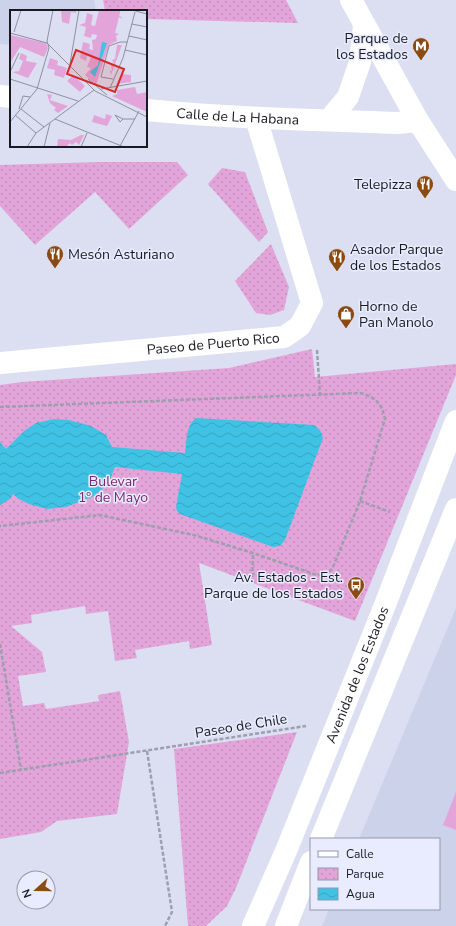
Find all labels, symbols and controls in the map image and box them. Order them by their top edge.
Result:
inset map [10,10,147,147]
place label: Parque de los Estados [336,29,408,64]
metro station icon: Parque de los Estados [411,36,431,61]
street label: Calle de La Habana [176,103,299,129]
restaurant icon: Telepizza [415,174,435,199]
place label: Telepizza [354,175,412,194]
place label: Asador Parque de los Estados [350,240,443,275]
restaurant icon: Mesón Asturiano [45,244,65,269]
place label: Mesón Asturiano [68,245,175,264]
restaurant icon: Asador Parque de los Estados [327,247,347,272]
place label: Horno de Pan Manolo [359,297,434,332]
shop icon: Horno de Pan Manolo [336,304,356,329]
street label: Paseo de Puerto Rico [146,328,281,359]
park label: Bulevar 1º de Mayo [78,472,148,507]
place label: Av. Estados - Est. Parque de los Estados [204,568,343,603]
bus stop icon: Av. Estados - Est. Parque de los Estados [346,575,366,600]
street label: Avenida de los Estados [321,603,393,746]
street label: Paseo de Chile [194,709,288,743]
legend [310,838,440,910]
text: Calle [346,846,374,862]
text: Parque [346,866,384,882]
north arrow [16,870,56,910]
text: Agua [346,886,375,902]
text: N [19,887,36,900]

